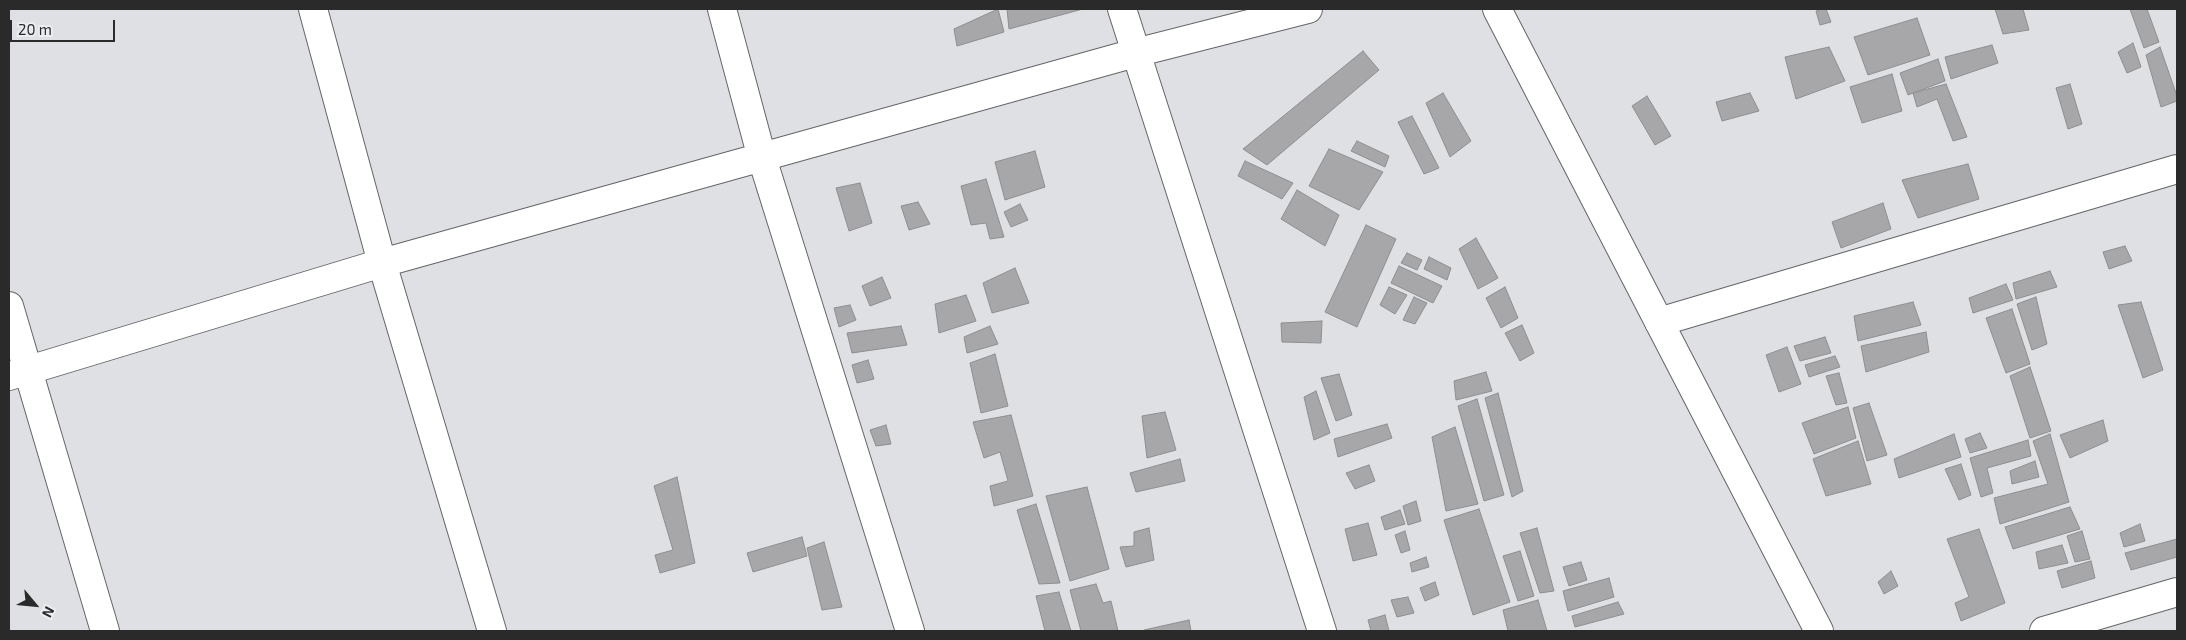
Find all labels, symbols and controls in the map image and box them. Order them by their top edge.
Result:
scale bar [12,10,118,42]
text: 20 m [18,20,52,38]
north arrow [10,580,60,630]
text: N [39,604,59,621]

